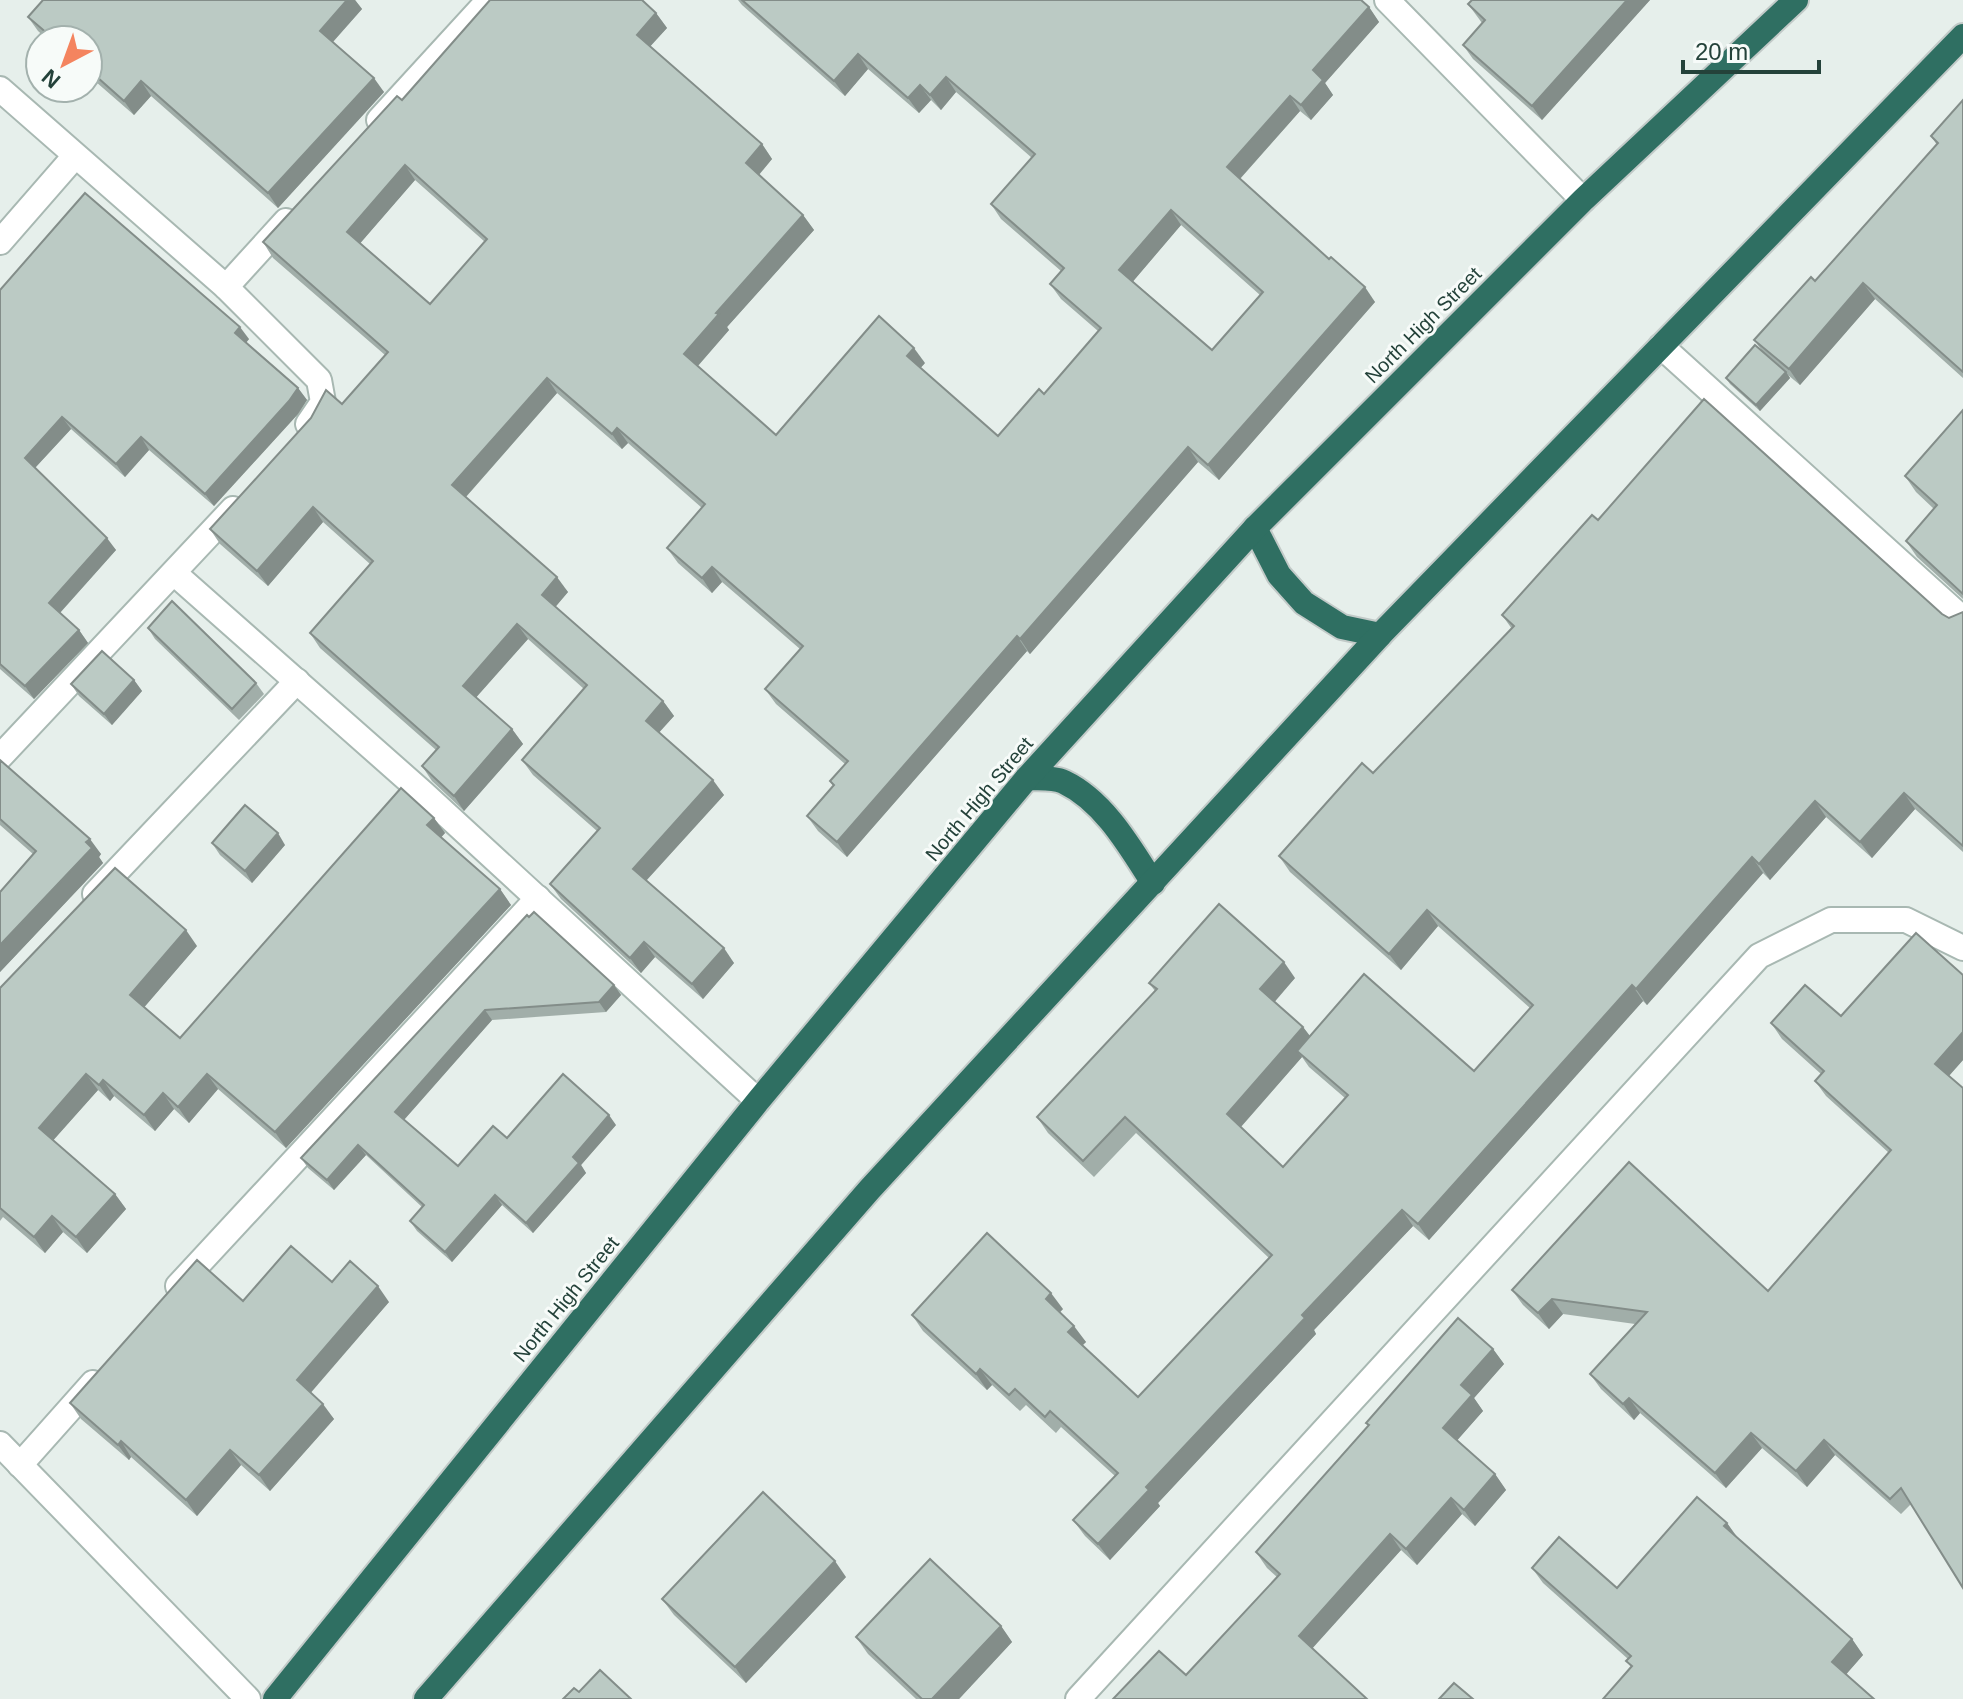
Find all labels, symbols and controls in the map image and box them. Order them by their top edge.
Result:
north arrow [24,24,104,104]
scale bar [1683,24,1819,74]
text: 20 m [1695,38,1748,65]
text: N [37,64,65,93]
street label: North High Street [1361,262,1486,387]
street label: North High Street [921,732,1037,865]
street label: North High Street [509,1232,623,1366]

